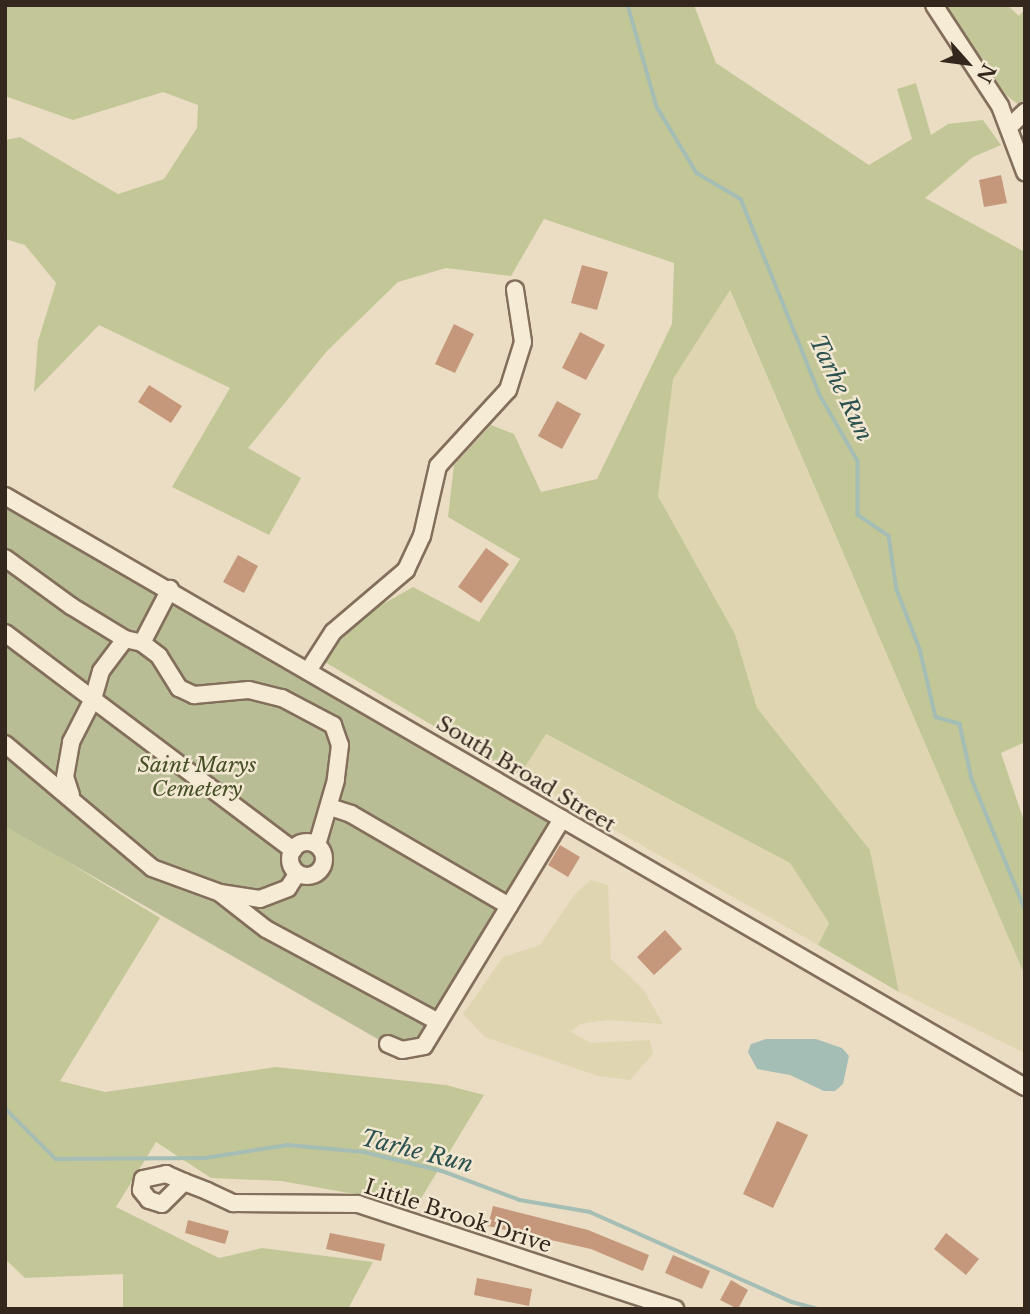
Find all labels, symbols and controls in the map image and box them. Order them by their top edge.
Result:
north arrow [932,28,1002,98]
text: N [972,60,1000,86]
water label: Tarhe Run [803,330,879,446]
street label: South Broad Street [432,711,620,837]
park label: Saint Marys Cemetery [137,752,257,802]
water label: Tarhe Run [358,1124,476,1178]
street label: Little Brook Drive [361,1174,555,1258]

